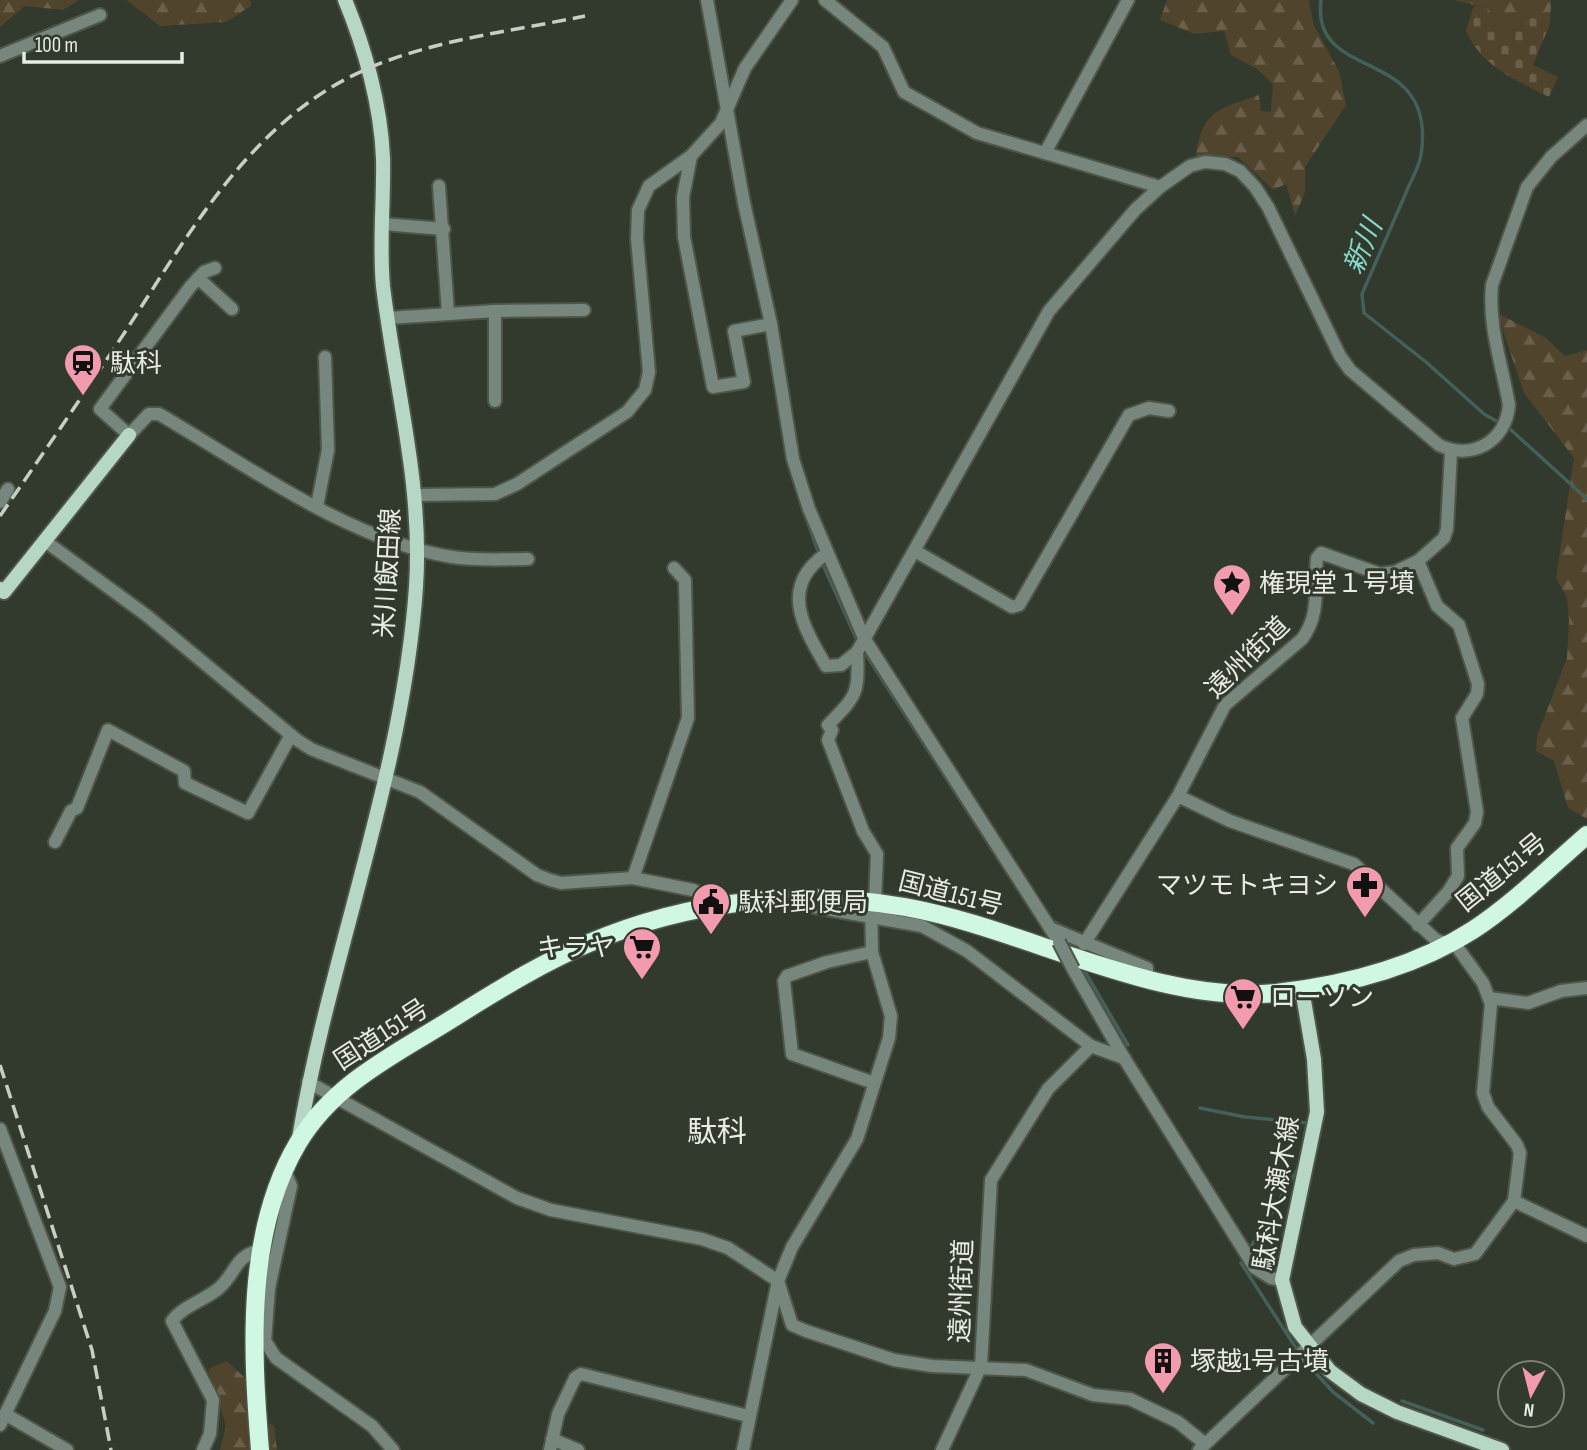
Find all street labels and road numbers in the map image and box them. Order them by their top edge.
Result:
street label: 米川飯田線 [370,507,407,639]
street label: 遠州街道 [1200,611,1296,705]
street label: 国道151号 [1451,828,1553,919]
street label: 国道151号 [895,867,1006,922]
street label: 国道151号 [329,993,435,1077]
street label: 駄科大瀬木線 [1249,1114,1306,1273]
street label: 遠州街道 [945,1239,980,1344]

